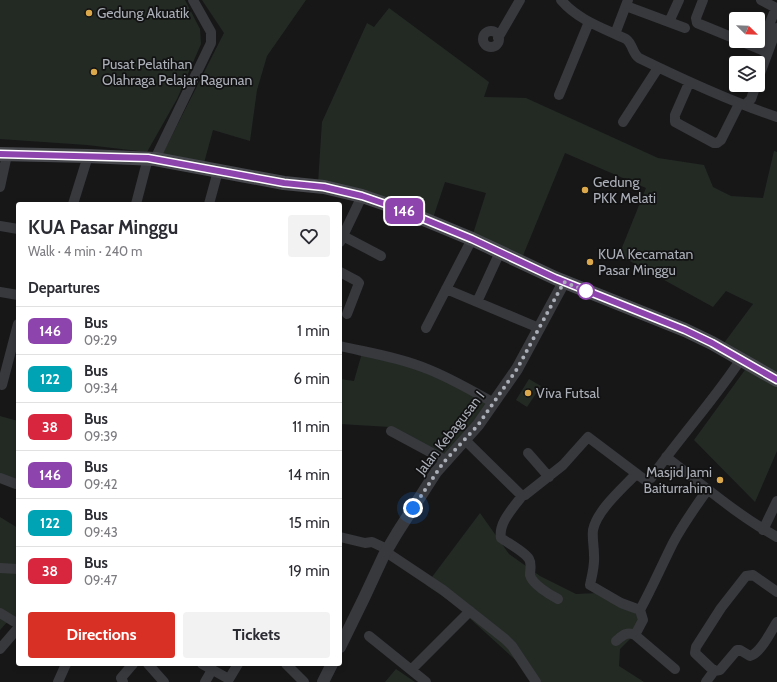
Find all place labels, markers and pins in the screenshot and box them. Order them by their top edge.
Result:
place label: Gedung Akuatik [97,4,190,22]
marker: Gedung Akuatik [84,8,94,18]
place label: Pusat Pelatihan Olahraga Pelajar Ragunan [102,55,252,89]
marker: Pusat Pelatihan Olahraga Pelajar Ragunan [89,67,99,77]
place label: Gedung PKK Melati [593,173,656,207]
marker: Gedung PKK Melati [580,185,590,195]
place label: KUA Kecamatan Pasar Minggu [598,245,694,279]
marker: KUA Kecamatan Pasar Minggu [585,257,595,267]
unlabelled marker [577,282,595,300]
place label: Viva Futsal [536,384,600,402]
marker: Viva Futsal [523,388,533,398]
place label: Masjid Jami Baiturrahim [644,463,712,497]
marker: Masjid Jami Baiturrahim [715,475,725,485]

